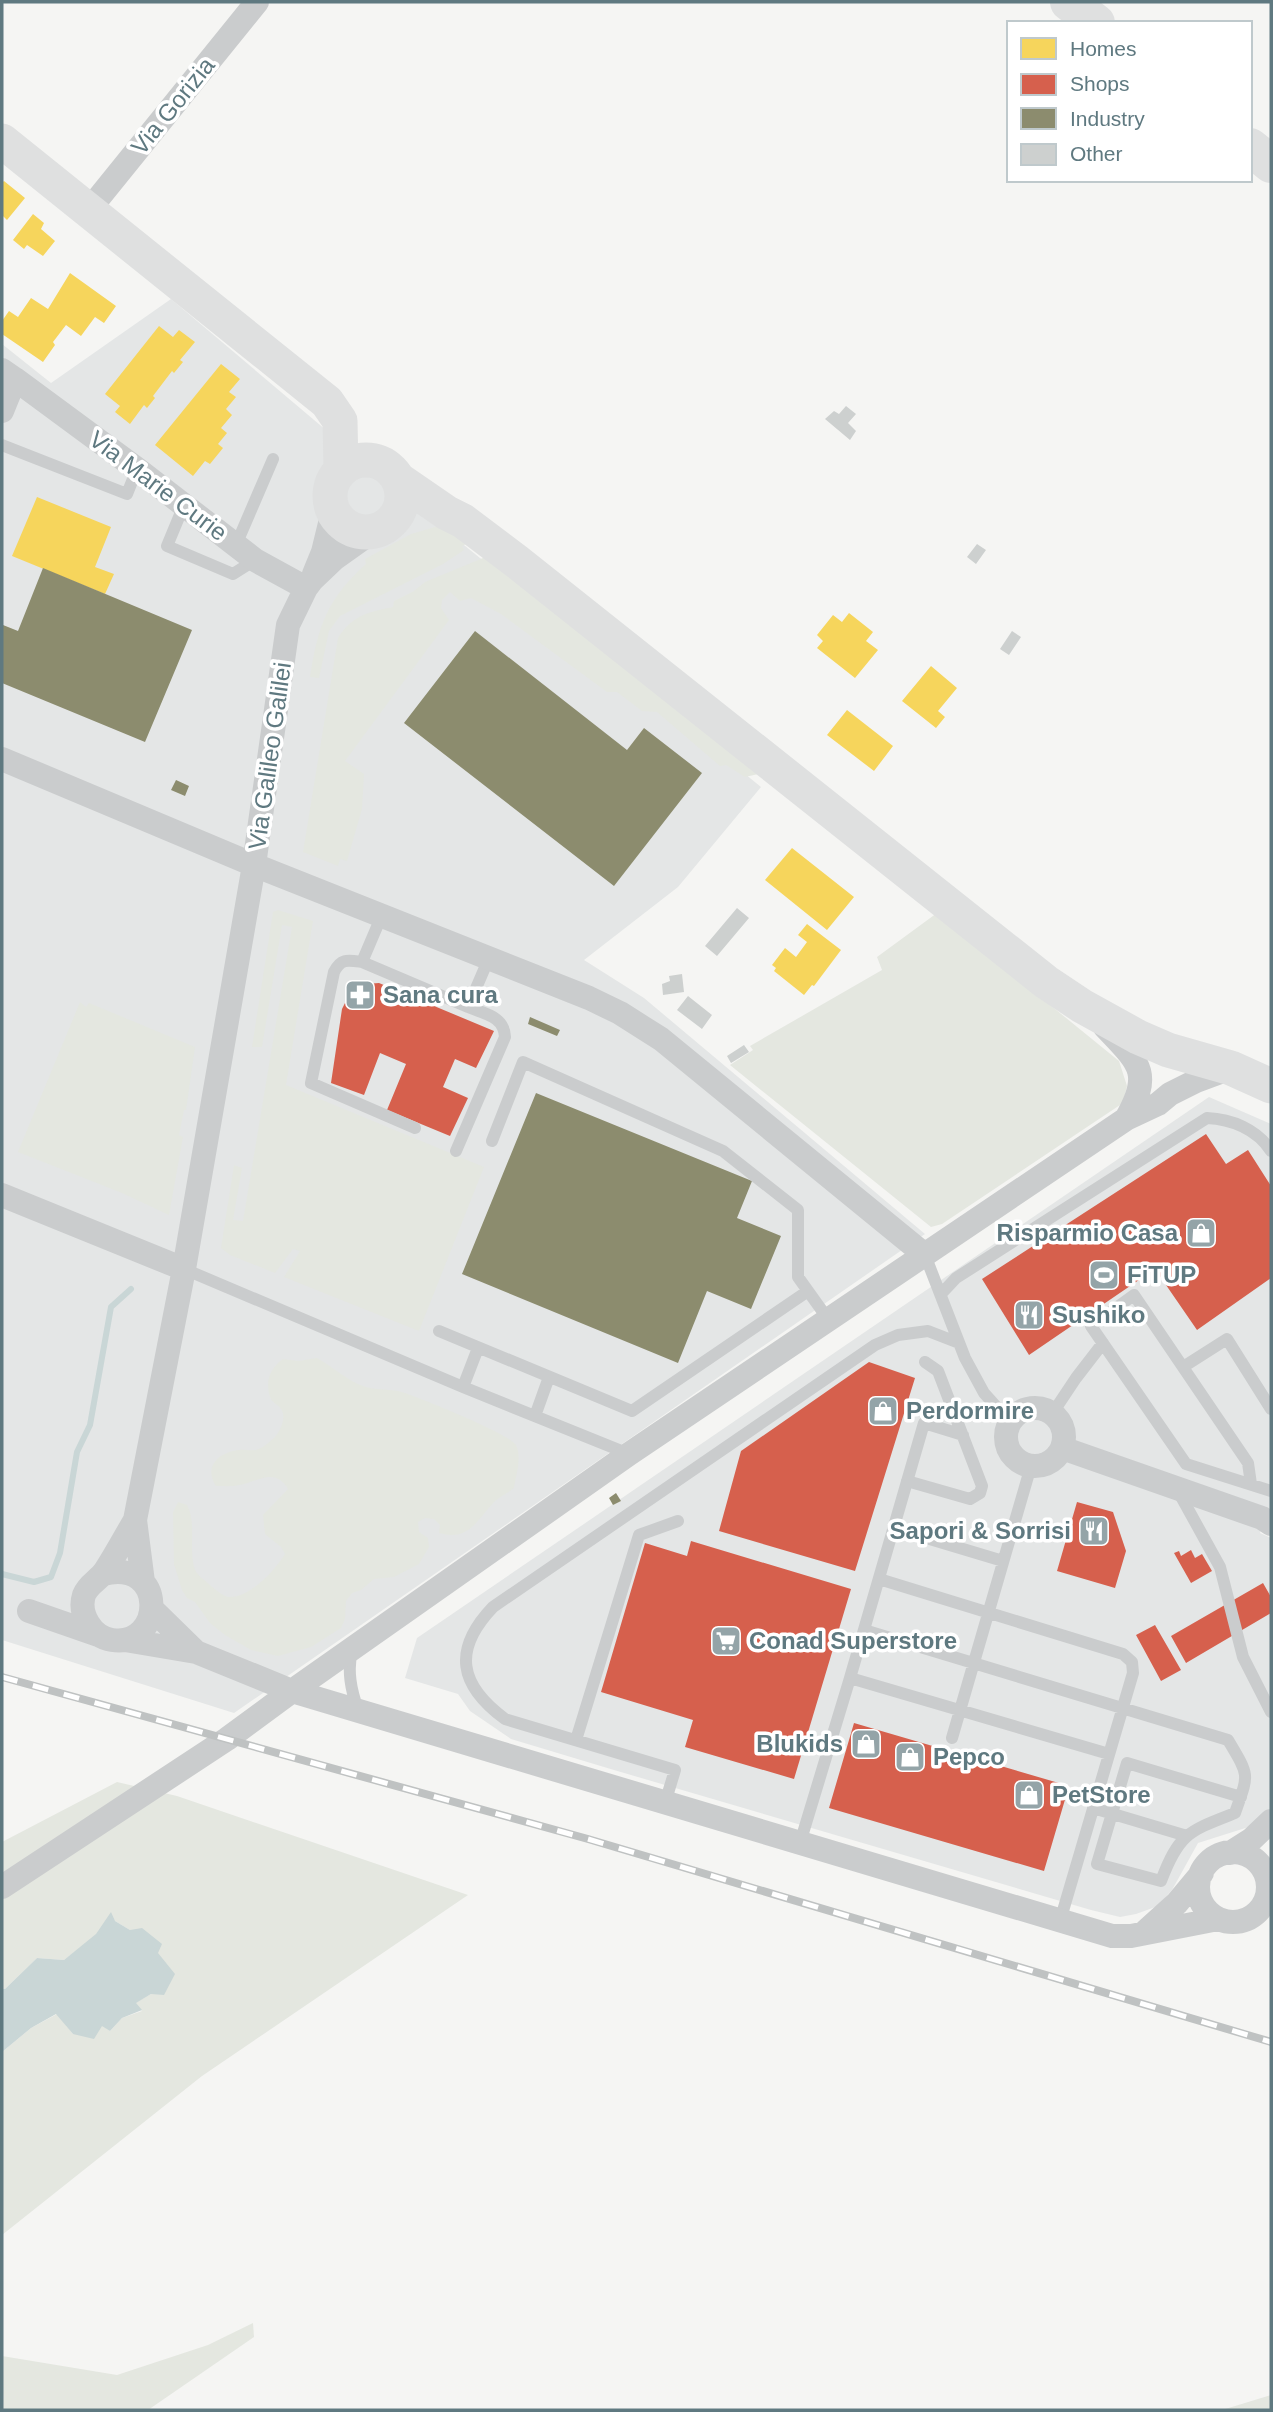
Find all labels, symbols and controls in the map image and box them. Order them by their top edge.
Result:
legend [1007,21,1252,182]
text: Homes [1070,37,1137,60]
street label: Via Gorizia [125,51,220,160]
text: Shops [1070,72,1130,95]
text: Industry [1070,107,1145,130]
text: Other [1070,142,1123,165]
street label: Via Marie Curie [84,425,232,546]
street label: Via Galileo Galilei [243,660,296,851]
pharmacy icon: Sana cura [343,978,377,1012]
place label: Sana cura [383,981,498,1008]
shop icon: Risparmio Casa [1184,1216,1218,1250]
place label: Risparmio Casa [997,1219,1179,1246]
sports icon: FiTUP [1087,1258,1121,1292]
place label: FiTUP [1127,1261,1196,1288]
restaurant icon: Sushiko [1012,1298,1046,1332]
place label: Sushiko [1052,1301,1145,1328]
shop icon: Perdormire [866,1394,900,1428]
place label: Perdormire [906,1397,1034,1424]
restaurant icon: Sapori & Sorrisi [1077,1514,1111,1548]
place label: Sapori & Sorrisi [890,1517,1071,1544]
supermarket icon: Conad Superstore [709,1624,743,1658]
place label: Conad Superstore [749,1627,957,1654]
shop icon: Blukids [849,1727,883,1761]
place label: Blukids [756,1730,843,1757]
shop icon: Pepco [893,1740,927,1774]
place label: Pepco [933,1743,1005,1770]
shop icon: PetStore [1012,1778,1046,1812]
place label: PetStore [1052,1781,1151,1808]

